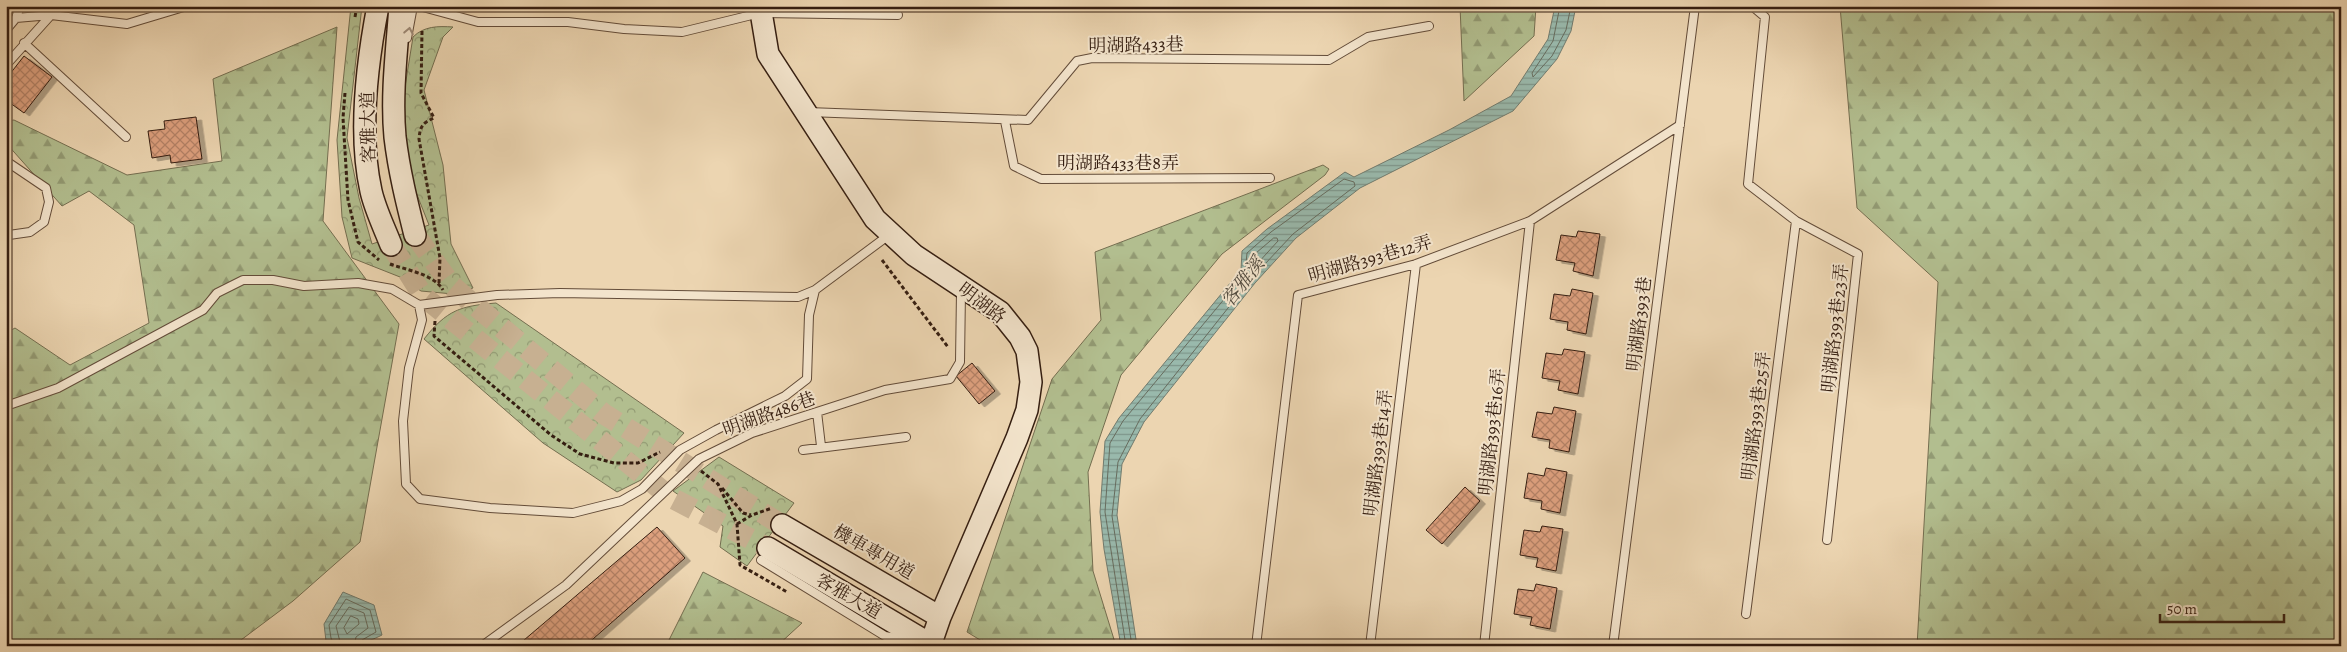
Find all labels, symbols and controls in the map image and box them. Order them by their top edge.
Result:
one-way arrow [403,27,413,35]
street label: 明湖路433巷 [1088,32,1184,58]
street label: 客雅大道 [355,91,381,163]
street label: 明湖路433巷8弄 [1057,151,1179,175]
street label: 明湖路393巷12弄 [1305,230,1435,288]
water label: 客雅溪 [1215,250,1272,312]
street label: 明湖路393巷23弄 [1816,262,1854,394]
street label: 明湖路393巷 [1621,275,1657,373]
street label: 明湖路 [953,277,1011,329]
street label: 明湖路393巷25弄 [1736,350,1776,482]
street label: 明湖路393巷16弄 [1473,367,1511,497]
street label: 明湖路486巷 [719,386,819,442]
street label: 明湖路393巷14弄 [1358,388,1398,518]
street label: 機車專用道 [829,519,919,585]
street label: 客雅大道 [812,568,886,624]
scale bar [2160,592,2283,624]
text: 50 m [2167,599,2197,619]

